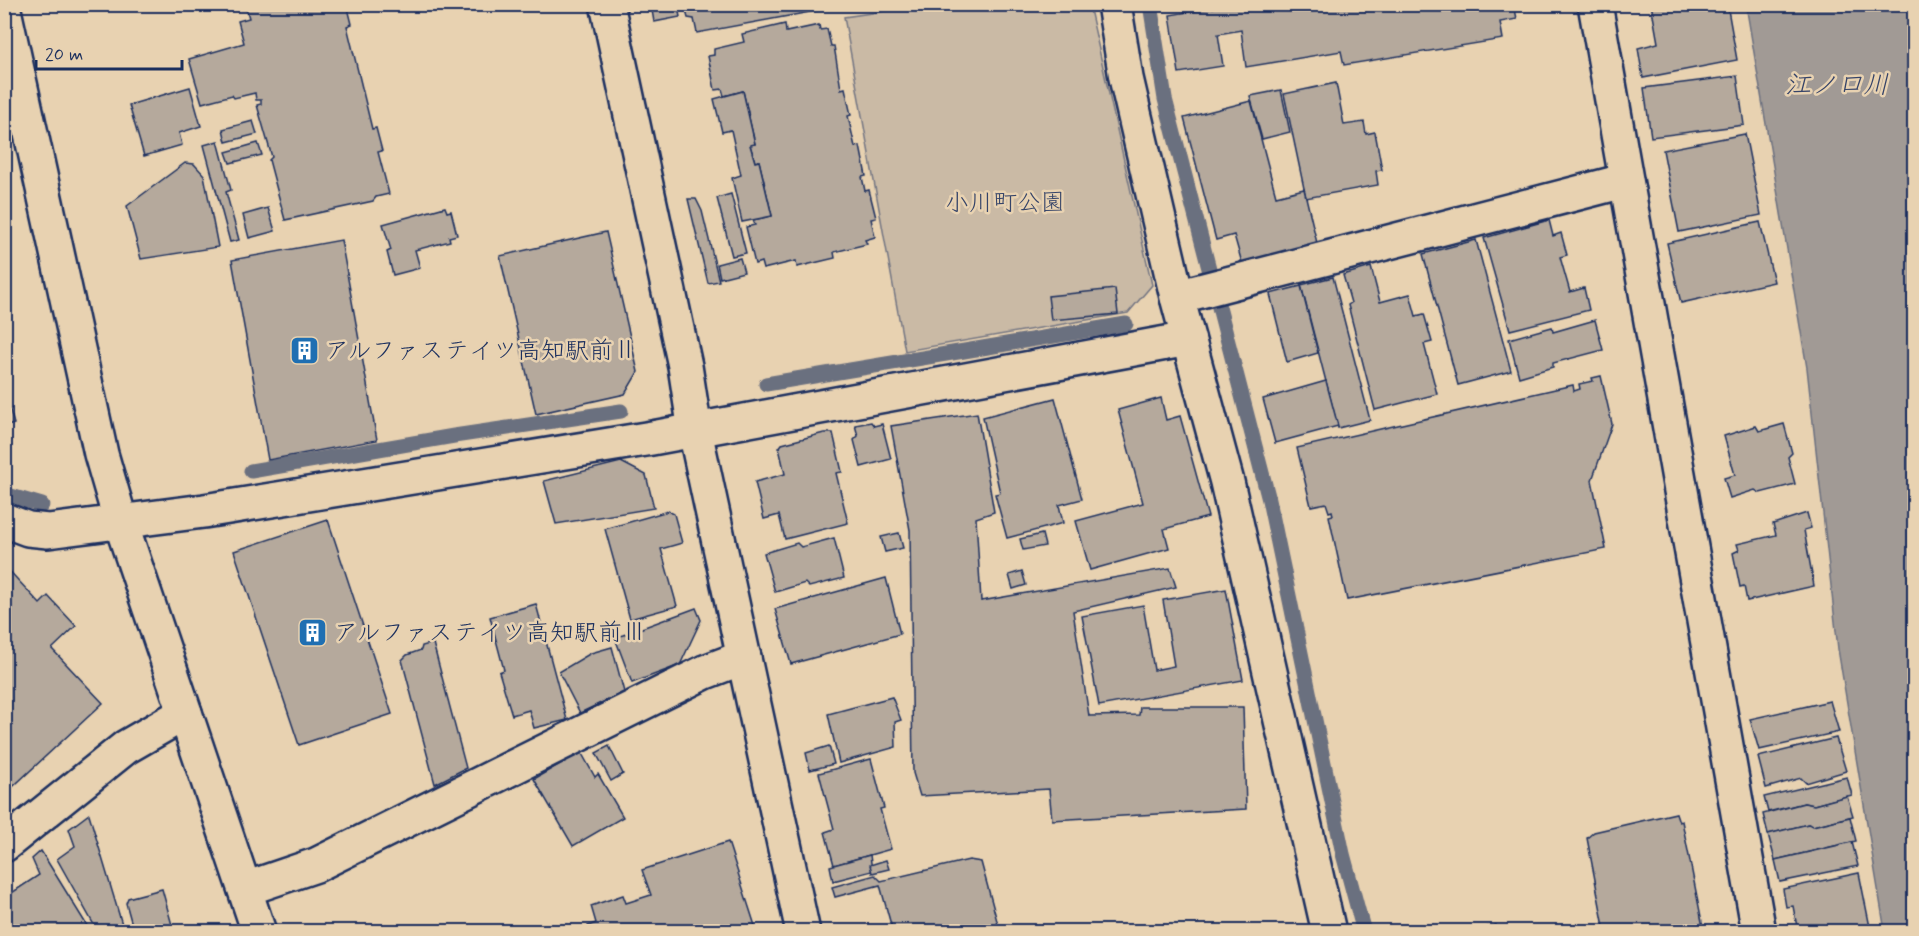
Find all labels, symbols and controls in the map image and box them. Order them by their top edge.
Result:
scale bar [36,33,182,71]
text: 20 m [45,43,83,67]
water label: 江ノ口川 [1785,69,1889,103]
park label: 小川町公園 [945,188,1065,219]
building icon: アルファステイツ高知駅前Ⅱ [288,334,320,366]
place label: アルファステイツ高知駅前Ⅱ [325,336,637,367]
building icon: アルファステイツ高知駅前Ⅲ [297,616,329,648]
place label: アルファステイツ高知駅前Ⅲ [334,618,646,649]

